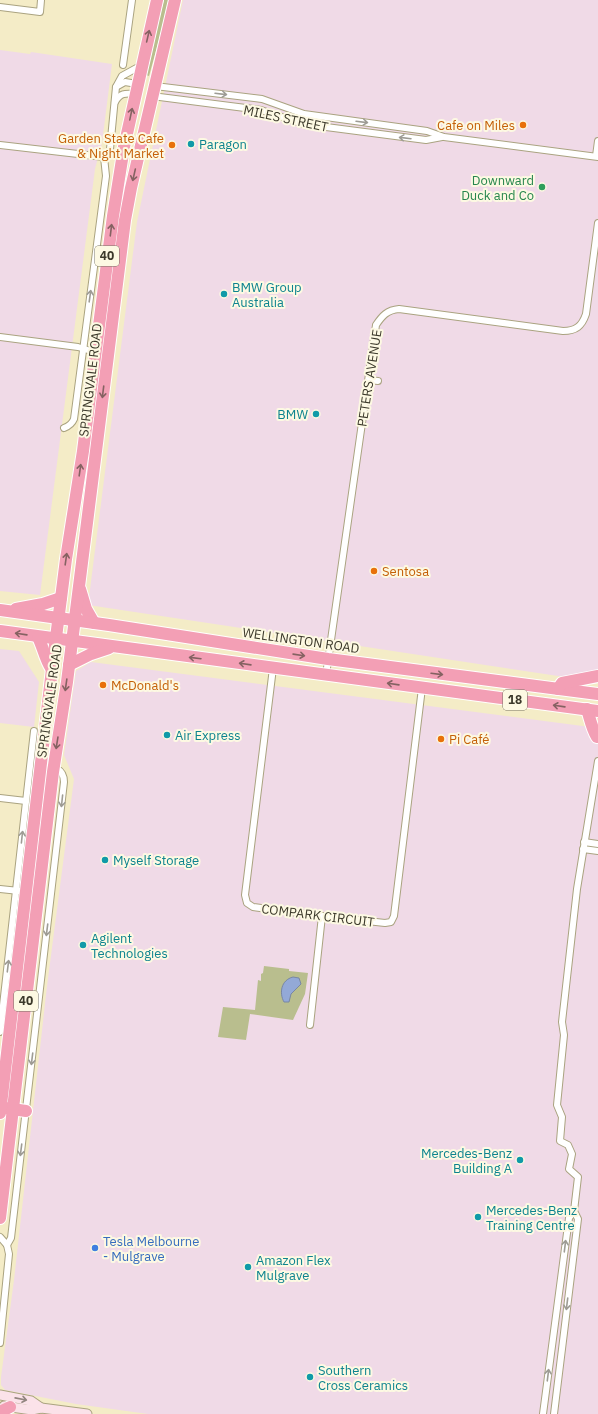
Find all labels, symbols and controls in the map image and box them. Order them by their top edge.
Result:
one-way arrow [145,29,153,42]
one-way arrow [214,91,227,98]
street label: MILES STREET [242,101,330,136]
one-way arrow [127,108,135,121]
place label: Cafe on Miles [437,117,515,134]
one-way arrow [355,118,368,126]
marker: Cafe on Miles [518,120,528,130]
place label: Garden State Cafe & Night Market [58,130,164,162]
one-way arrow [399,134,412,142]
place label: Paragon [199,136,247,153]
marker: Paragon [186,139,196,149]
marker: Garden State Cafe & Night Market [167,140,177,150]
one-way arrow [130,168,137,181]
place label: Downward Duck and Co [461,172,534,204]
marker: Downward Duck and Co [537,182,547,192]
one-way arrow [107,224,115,237]
road number: 40 [95,246,119,266]
place label: BMW Group Australia [232,279,302,311]
marker: BMW Group Australia [219,289,229,299]
one-way arrow [86,290,94,303]
street label: SPRINGVALE ROAD [75,322,106,438]
street label: PETERS AVENUE [353,328,386,428]
one-way arrow [99,385,107,398]
place label: BMW [277,406,308,423]
marker: BMW [311,409,321,419]
one-way arrow [76,464,84,477]
one-way arrow [62,553,70,566]
place label: Sentosa [382,563,429,580]
marker: Sentosa [369,566,379,576]
street label: WELLINGTON ROAD [241,624,361,657]
one-way arrow [15,630,28,638]
street label: SPRINGVALE ROAD [33,643,66,759]
one-way arrow [292,651,305,659]
one-way arrow [189,654,202,662]
one-way arrow [238,660,251,668]
one-way arrow [431,670,444,678]
place label: McDonald's [111,677,179,694]
one-way arrow [62,678,70,691]
marker: McDonald's [98,680,108,690]
one-way arrow [387,680,400,688]
road number: 18 [503,690,527,710]
one-way arrow [553,702,566,710]
place label: Air Express [175,727,241,744]
marker: Air Express [162,730,172,740]
place label: Pi Café [449,731,490,748]
marker: Pi Café [436,734,446,744]
one-way arrow [53,736,61,749]
one-way arrow [58,794,66,807]
one-way arrow [19,831,26,844]
place label: Myself Storage [113,852,199,869]
marker: Myself Storage [100,855,110,865]
street label: COMPARK CIRCUIT [260,900,376,931]
one-way arrow [43,923,51,936]
place label: Agilent Technologies [91,930,168,962]
marker: Agilent Technologies [78,940,88,950]
one-way arrow [4,960,12,973]
road number: 40 [14,991,38,1011]
one-way arrow [28,1052,36,1065]
one-way arrow [18,1143,25,1156]
place label: Mercedes-Benz Building A [421,1145,513,1177]
marker: Mercedes-Benz Building A [515,1155,525,1165]
place label: Mercedes-Benz Training Centre [486,1202,577,1234]
marker: Mercedes-Benz Training Centre [473,1212,483,1222]
place label: Tesla Melbourne - Mulgrave [103,1233,199,1265]
one-way arrow [561,1240,569,1253]
marker: Tesla Melbourne - Mulgrave [90,1243,100,1253]
place label: Amazon Flex Mulgrave [256,1252,331,1284]
marker: Amazon Flex Mulgrave [243,1262,253,1272]
one-way arrow [563,1297,571,1310]
place label: Southern Cross Ceramics [318,1362,408,1394]
one-way arrow [544,1369,552,1382]
marker: Southern Cross Ceramics [305,1372,315,1382]
one-way arrow [14,1396,27,1404]

